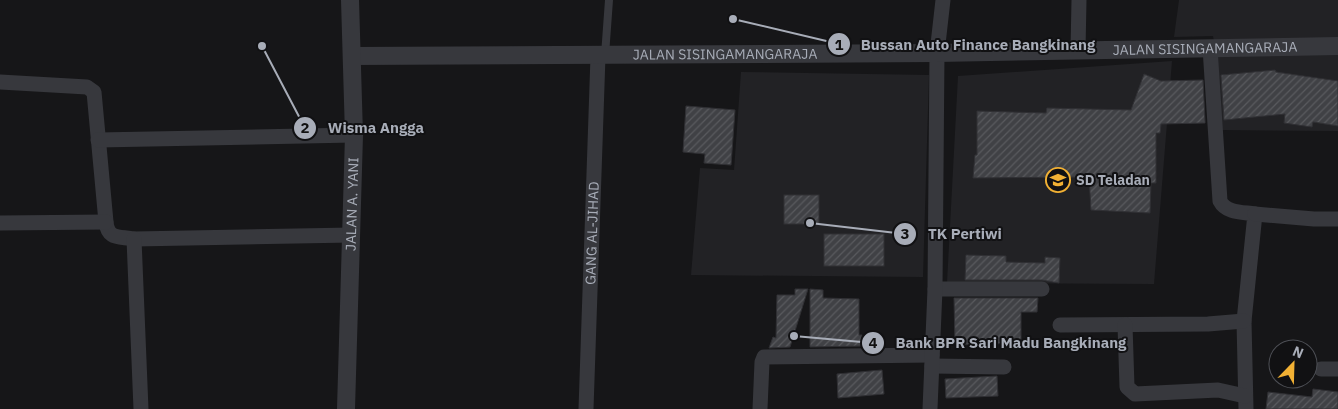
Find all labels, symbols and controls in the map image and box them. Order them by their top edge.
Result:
callout: Bussan Auto Finance Bangkinang [826,29,1105,59]
text: 1 [834,35,844,54]
text: Bussan Auto Finance Bangkinang [861,35,1096,54]
street label: JALAN SISINGAMANGARAJA [1112,38,1297,59]
street label: JALAN SISINGAMANGARAJA [633,45,817,64]
callout: Wisma Angga [293,113,434,143]
text: 2 [300,118,310,137]
text: Wisma Angga [328,118,425,137]
street label: JALAN A. YANI [342,157,362,251]
school or university icon: SD Teladan [1045,167,1071,193]
place label: SD Teladan [1076,171,1150,189]
street label: GANG AL-JIHAD [581,181,603,285]
callout: TK Pertiwi [893,219,1012,249]
text: 3 [900,224,910,243]
text: TK Pertiwi [928,224,1002,243]
callout: Bank BPR Sari Madu Bangkinang [861,328,1137,358]
text: 4 [868,333,878,352]
text: Bank BPR Sari Madu Bangkinang [896,333,1127,352]
north arrow [1268,339,1318,389]
text: N [1290,342,1306,362]

